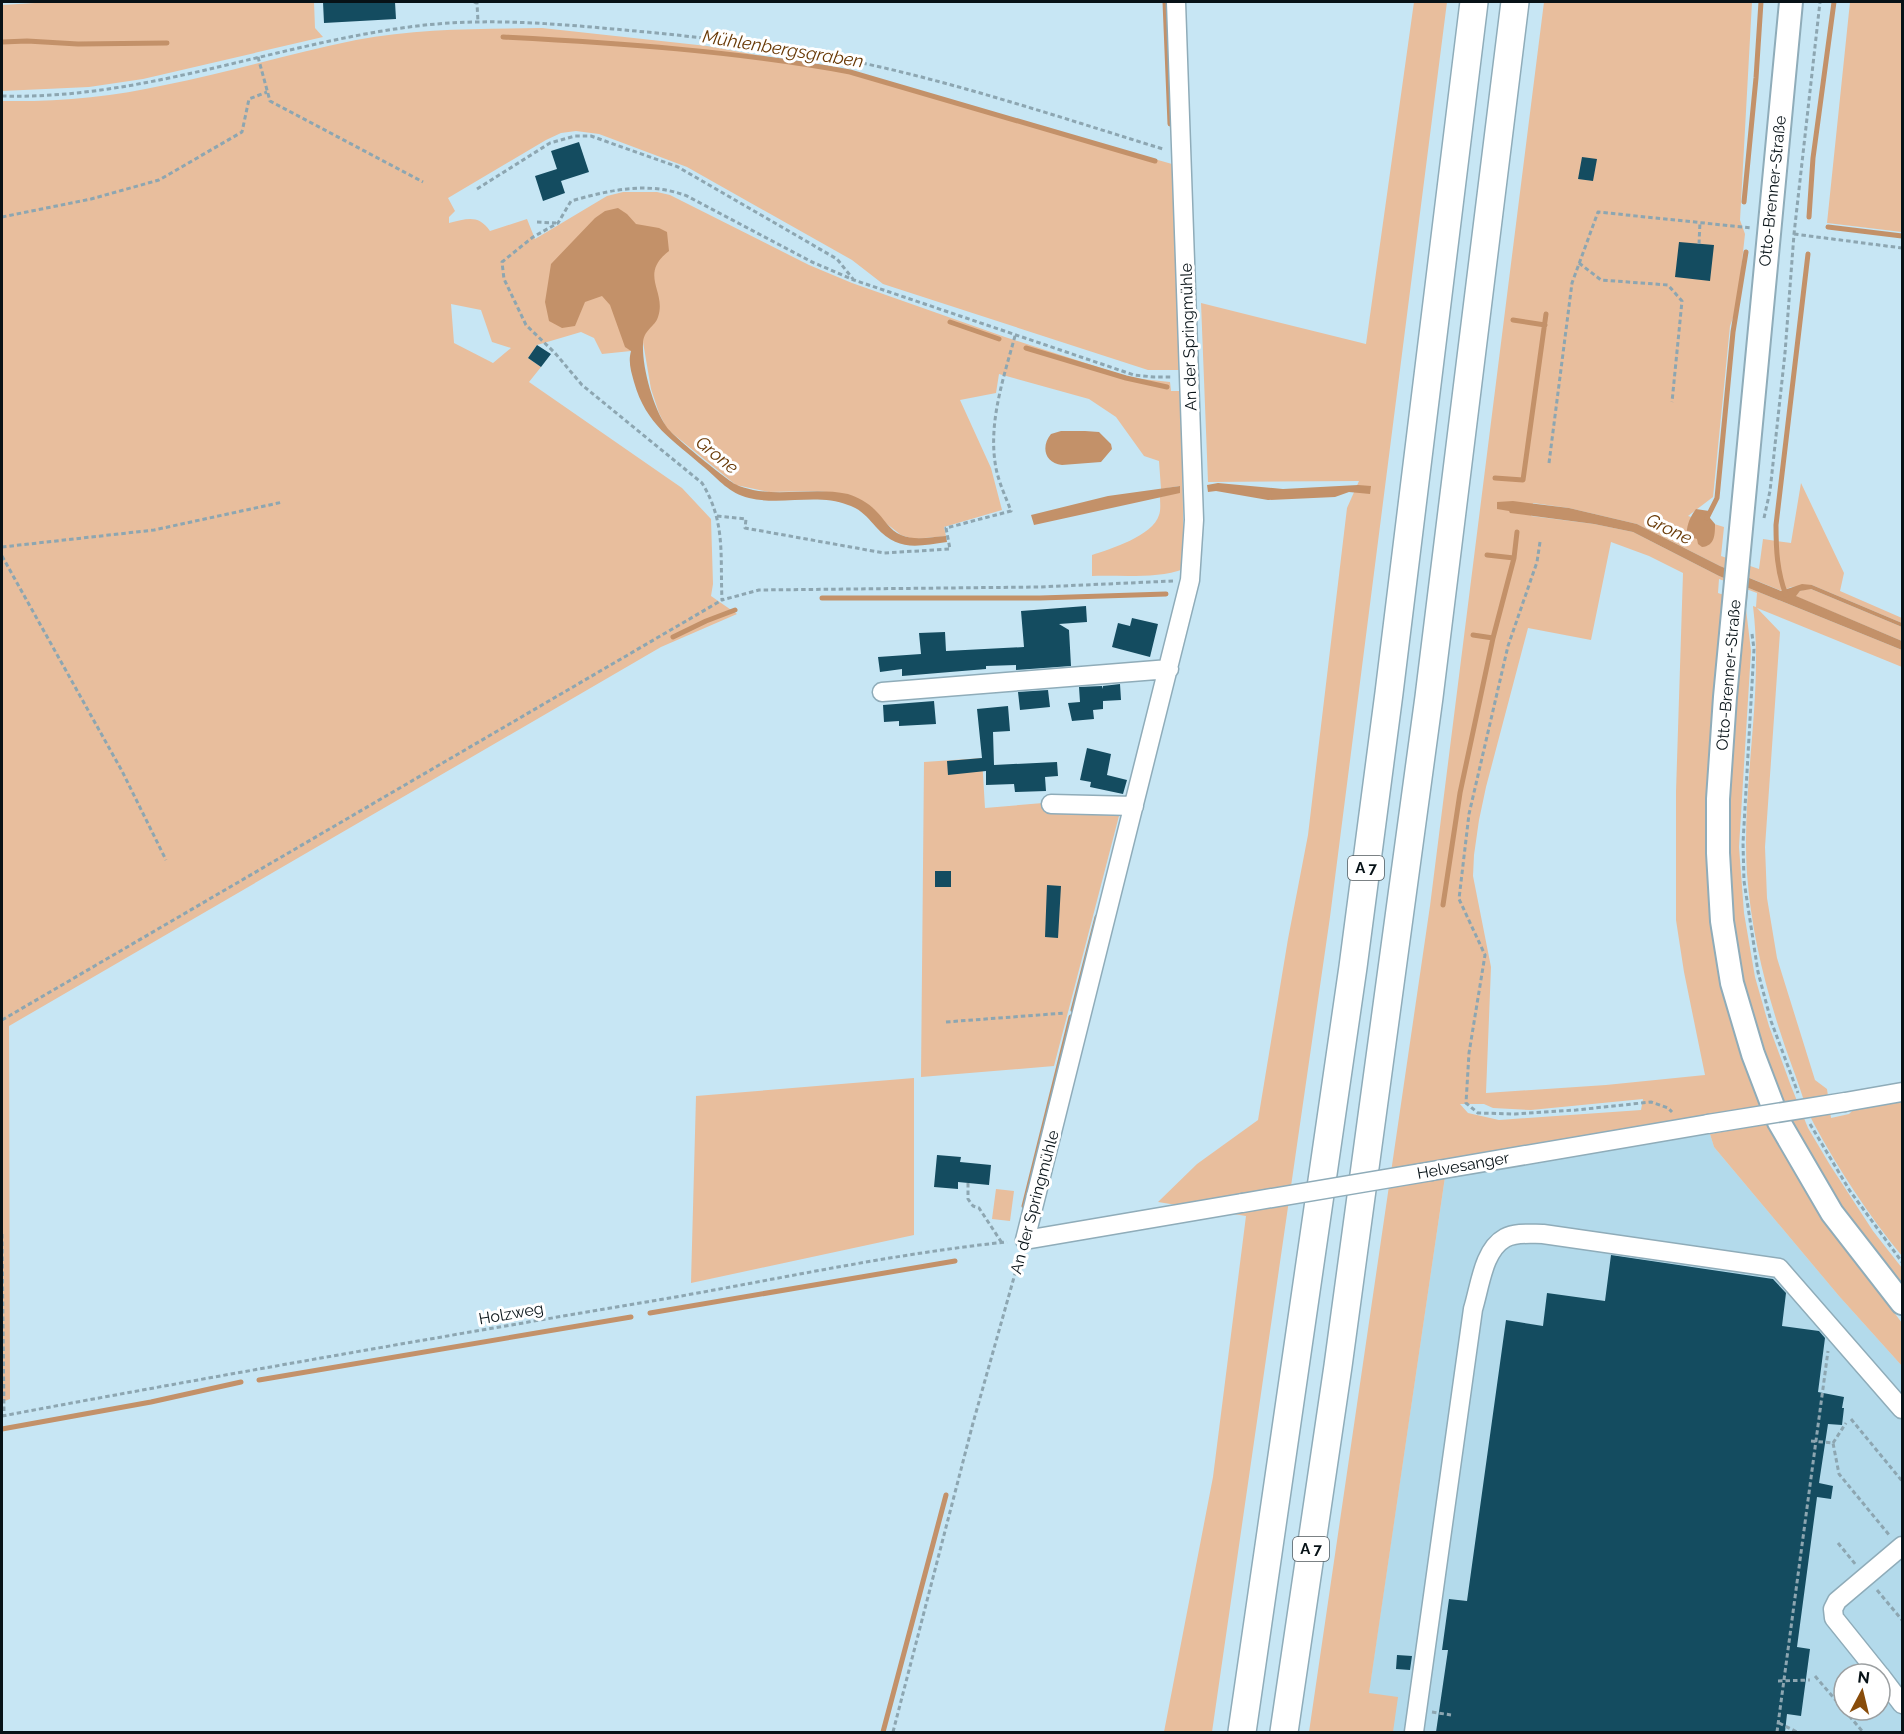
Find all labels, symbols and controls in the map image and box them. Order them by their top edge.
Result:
water label: Mühlenbergsgraben [701,25,865,72]
street label: Otto-Brenner-Straße [1755,115,1790,267]
street label: An der Springmühle [1176,263,1201,411]
water label: Grone [692,431,743,478]
water label: Grone [1643,509,1696,549]
street label: Otto-Brenner-Straße [1712,599,1745,751]
road number: A 7 [1348,856,1384,880]
street label: An der Springmühle [1006,1128,1063,1276]
street label: Helvesanger [1415,1148,1511,1183]
street label: Holzweg [477,1298,545,1329]
road number: A 7 [1293,1537,1329,1561]
north arrow [1832,1662,1892,1722]
text: N [1857,1667,1871,1688]

